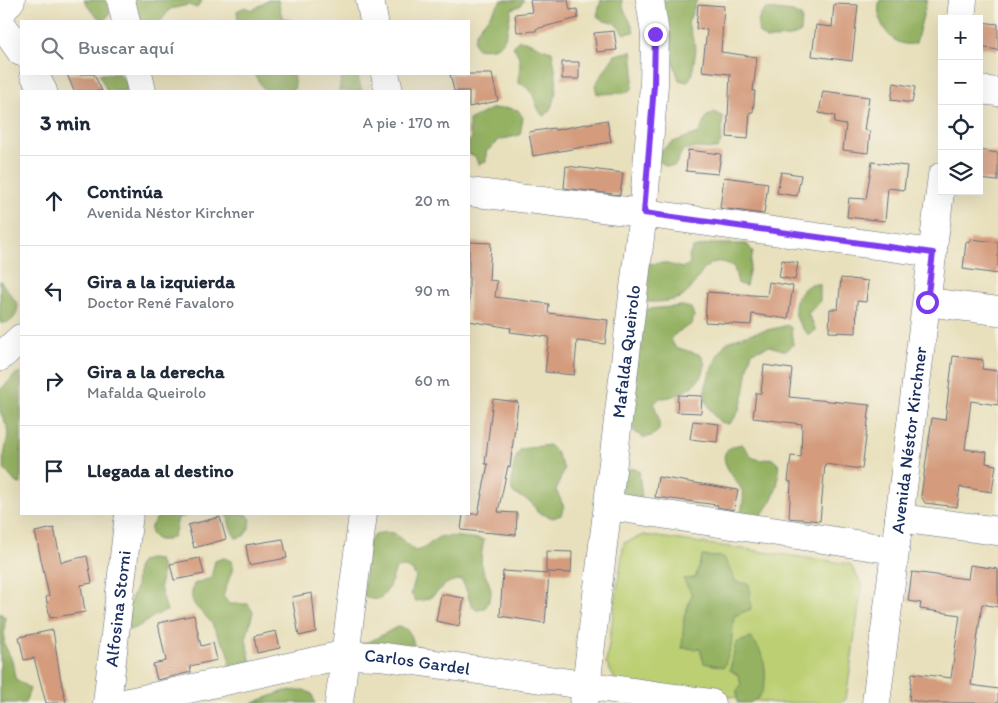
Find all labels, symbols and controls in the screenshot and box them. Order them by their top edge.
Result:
map controls [938,15,983,195]
button: + [938,15,983,60]
search box [20,20,470,75]
route end [644,23,667,46]
icon: search [38,34,66,62]
text: Buscar aquí [78,36,174,59]
button: − [938,60,983,105]
button: locate [938,105,983,150]
text: 3 min [40,110,90,135]
text: A pie · 170 m [363,113,450,132]
button: layers [938,150,983,195]
text: Continúa [87,180,163,203]
icon: ahead [40,187,68,215]
text: 20 m [415,191,450,210]
text: Avenida Néstor Kirchner [87,203,254,222]
text: Gira a la izquierda [87,270,235,293]
icon: left [40,277,68,305]
text: 90 m [415,281,450,300]
street label: Mafalda Queirolo [607,284,645,419]
route start [916,291,939,314]
text: Doctor René Favaloro [87,293,234,312]
street label: Avenida Néstor Kirchner [886,345,932,535]
text: Gira a la derecha [87,360,225,383]
icon: right [40,367,68,395]
text: 60 m [415,371,450,390]
text: Mafalda Queirolo [87,383,206,402]
icon: arrive [40,457,68,485]
text: Llegada al destino [87,459,234,482]
street label: Alfosina Storni [100,549,136,668]
street label: Carlos Gardel [364,645,472,680]

